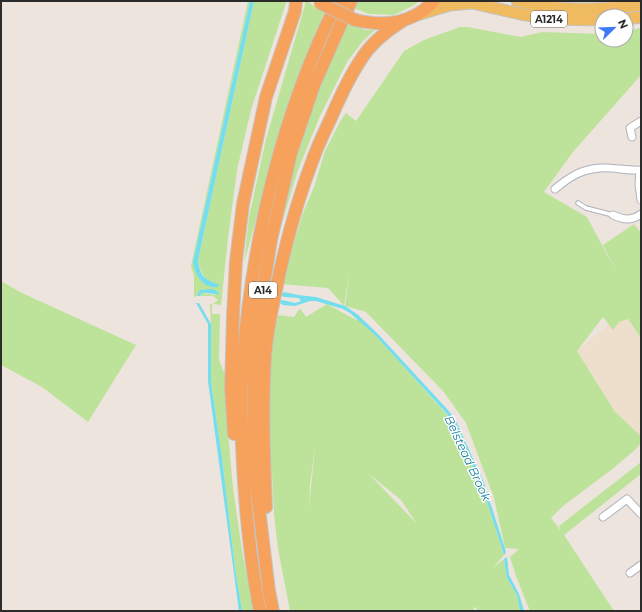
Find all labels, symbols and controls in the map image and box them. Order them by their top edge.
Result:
north arrow [594,8,634,48]
road number: A1214 [531,11,567,27]
text: N [615,17,631,31]
road number: A14 [249,282,277,298]
water label: Belstead Brook [442,413,495,504]

